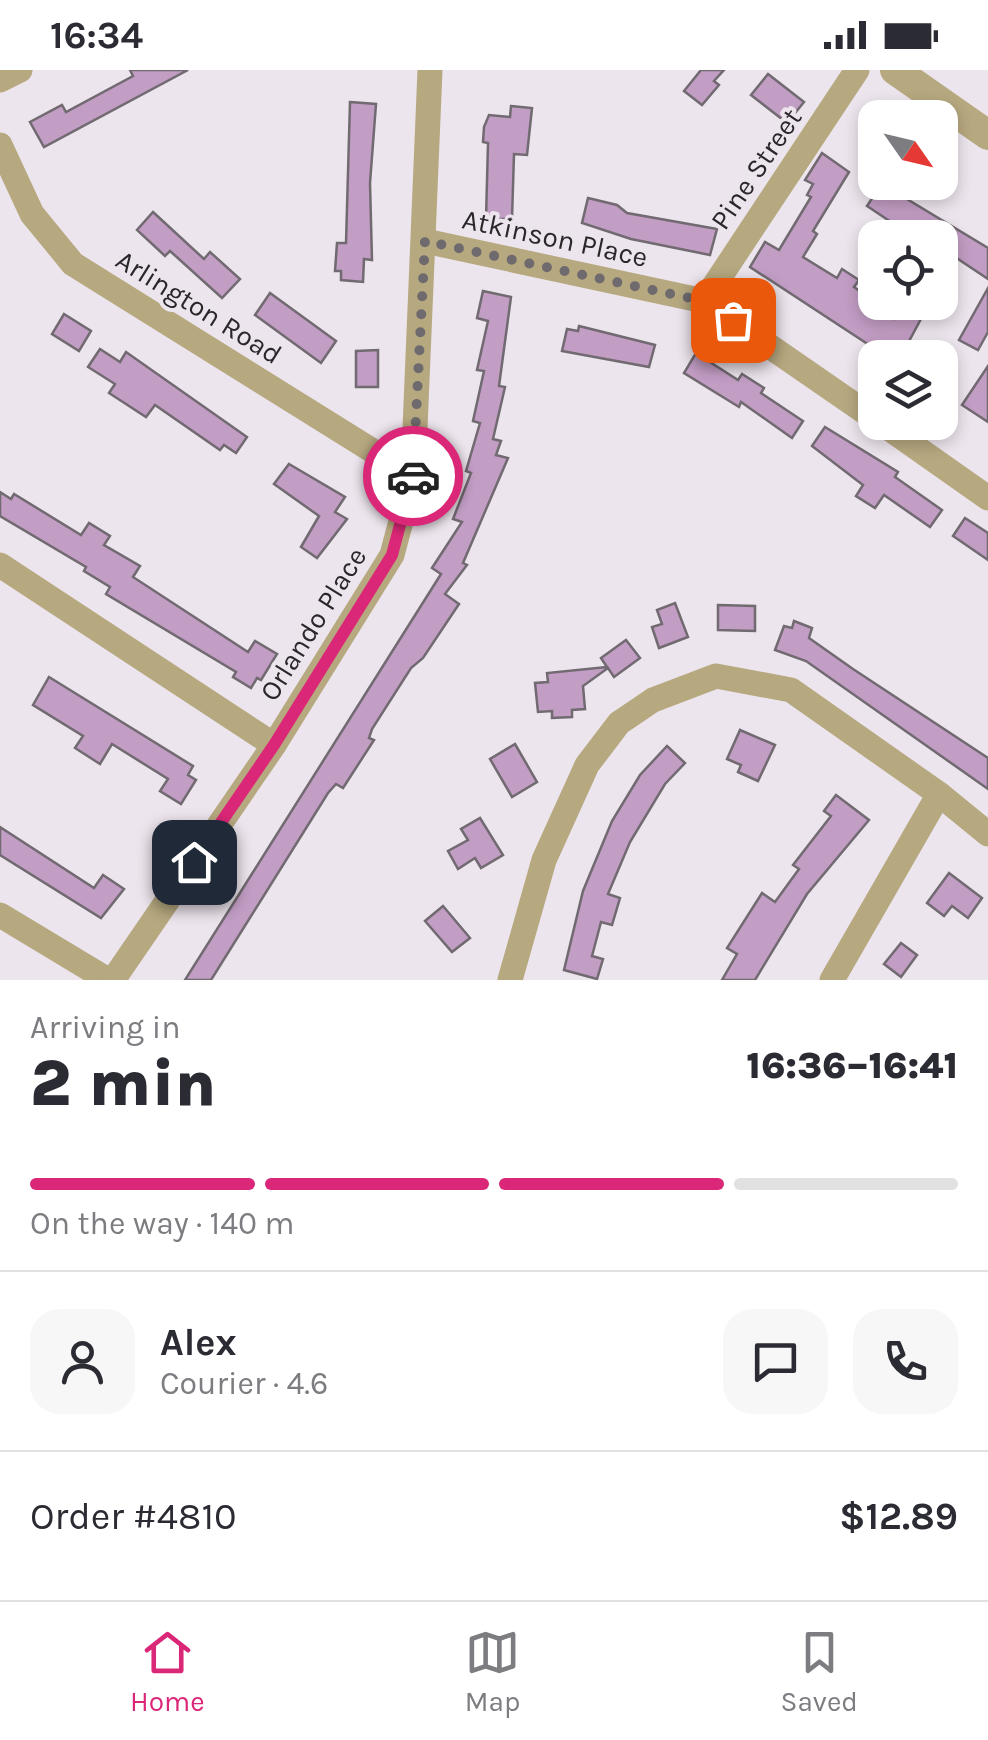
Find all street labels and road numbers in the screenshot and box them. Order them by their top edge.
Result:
street label: Pine Street [704,102,808,236]
street label: Atkinson Place [459,202,651,274]
street label: Arlington Road [110,243,288,371]
street label: Orlando Place [253,541,373,707]

